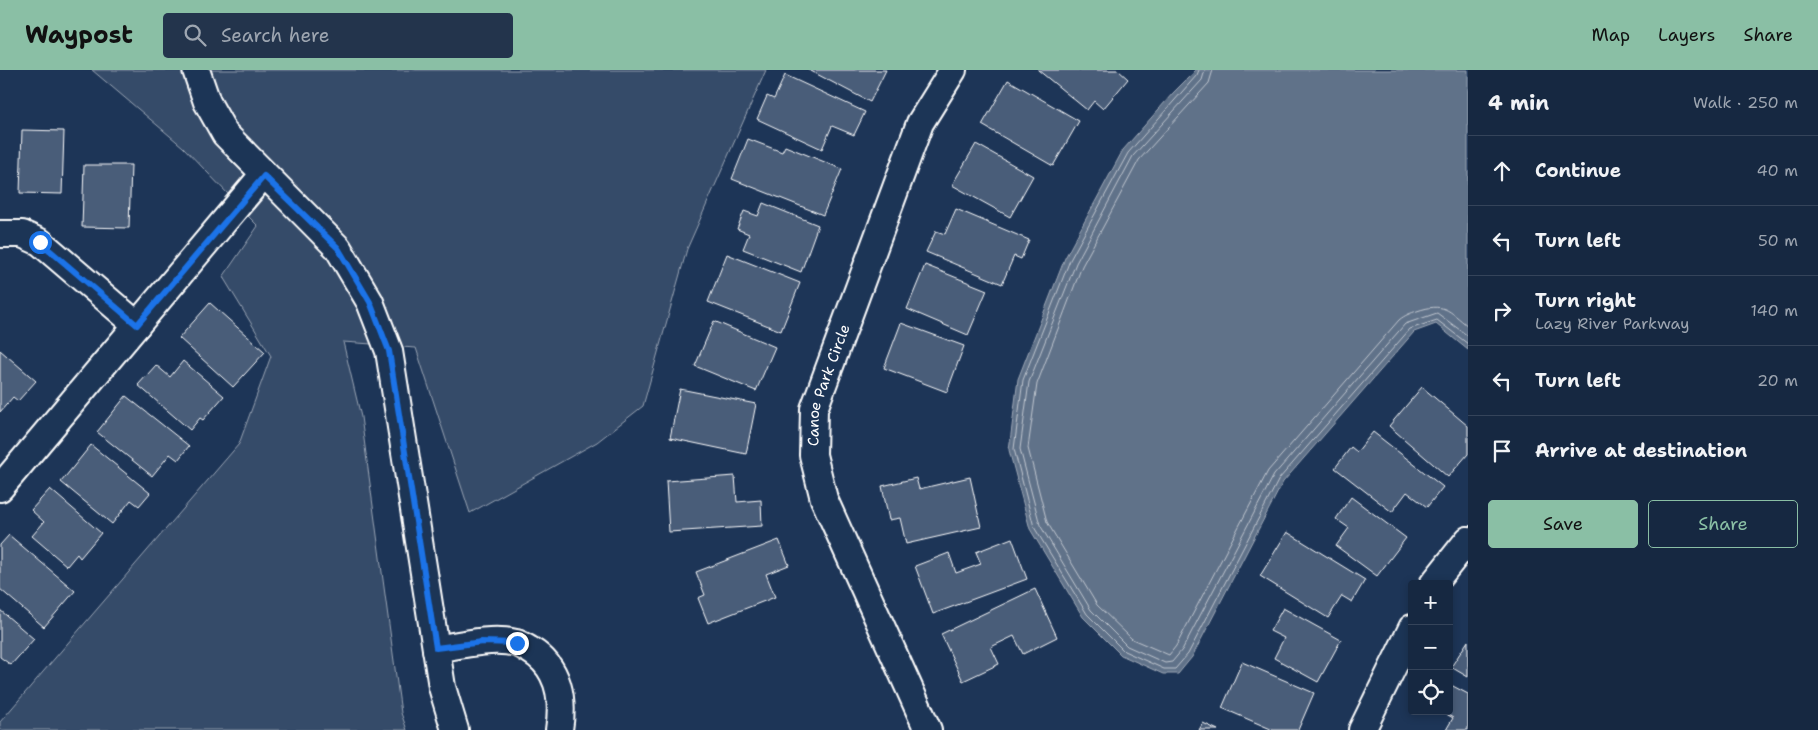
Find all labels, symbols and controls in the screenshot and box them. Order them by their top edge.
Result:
search box [163,13,513,58]
text: Waypost [25,19,133,51]
icon: search [181,21,209,49]
text: Search here [221,23,329,48]
text: Map [1592,23,1630,47]
text: Layers [1658,23,1715,47]
text: Share [1743,23,1793,47]
text: 4 min [1488,89,1549,117]
text: Walk · 250 m [1693,92,1798,113]
icon: ahead [1488,157,1516,185]
text: Continue [1535,158,1621,183]
text: 40 m [1756,160,1798,181]
icon: left [1488,227,1516,255]
text: Turn left [1535,228,1621,253]
text: 50 m [1758,230,1798,251]
route start [29,231,52,254]
text: Turn right [1535,288,1636,313]
icon: right [1488,297,1516,325]
text: 140 m [1751,300,1798,321]
text: Lazy River Parkway [1535,313,1689,334]
street label: Canoe Park Circle [803,321,855,446]
icon: left [1488,367,1516,395]
text: Turn left [1535,368,1621,393]
text: 20 m [1757,370,1798,391]
icon: arrive [1488,437,1516,465]
text: Arrive at destination [1535,438,1747,463]
button: Save [1488,500,1638,548]
button: Share [1648,500,1798,548]
map controls [1408,580,1453,715]
button: + [1408,580,1453,625]
button: − [1408,625,1453,670]
route end [506,632,529,655]
button: locate [1408,670,1453,715]

